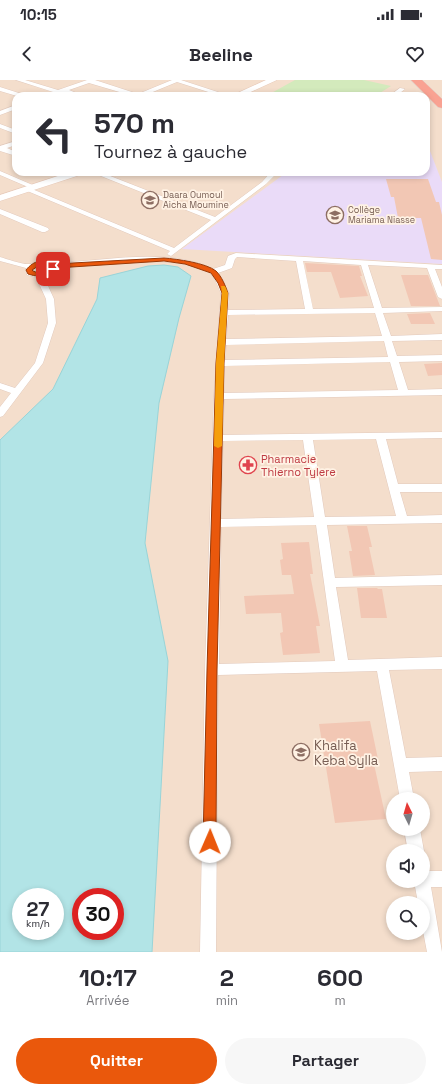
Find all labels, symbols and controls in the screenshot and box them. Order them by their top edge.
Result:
text: 10:15 [20,5,57,24]
icon: back [16,43,38,65]
text: Beeline [189,43,253,66]
icon: heart [404,43,426,65]
text: 570 m [94,105,175,141]
icon: left [28,108,80,160]
text: Tournez à gauche [94,140,247,163]
place label: Daara Oumoul Aicha Moumine [163,189,229,211]
school or university icon: Daara Oumoul Aicha Moumine [140,190,160,210]
place label: Collège Mariama Niasse [348,204,415,226]
school or university icon: Collège Mariama Niasse [325,205,345,225]
pin [36,252,70,286]
icon: arrive [42,258,64,280]
place label: Pharmacie Thierno Tylere [261,452,336,479]
pharmacy icon: Pharmacie Thierno Tylere [238,455,258,475]
place label: Khalifa Keba Sylla [314,737,379,769]
school or university icon: Khalifa Keba Sylla [291,742,311,762]
north arrow [386,792,430,836]
map controls [386,792,430,940]
position arrow [189,821,231,863]
button: sound [386,844,430,888]
speed limit sign: 30 [72,888,124,940]
text: 27 [27,896,49,922]
button: search [386,896,430,940]
text: km/h [26,917,50,930]
text: 10:17 [79,962,137,993]
text: 2 [220,962,234,993]
text: 600 [317,962,363,993]
text: Arrivée [86,992,130,1009]
text: min [216,992,238,1009]
text: m [334,992,346,1009]
button: Quitter [16,1038,217,1084]
button: Partager [225,1038,426,1084]

